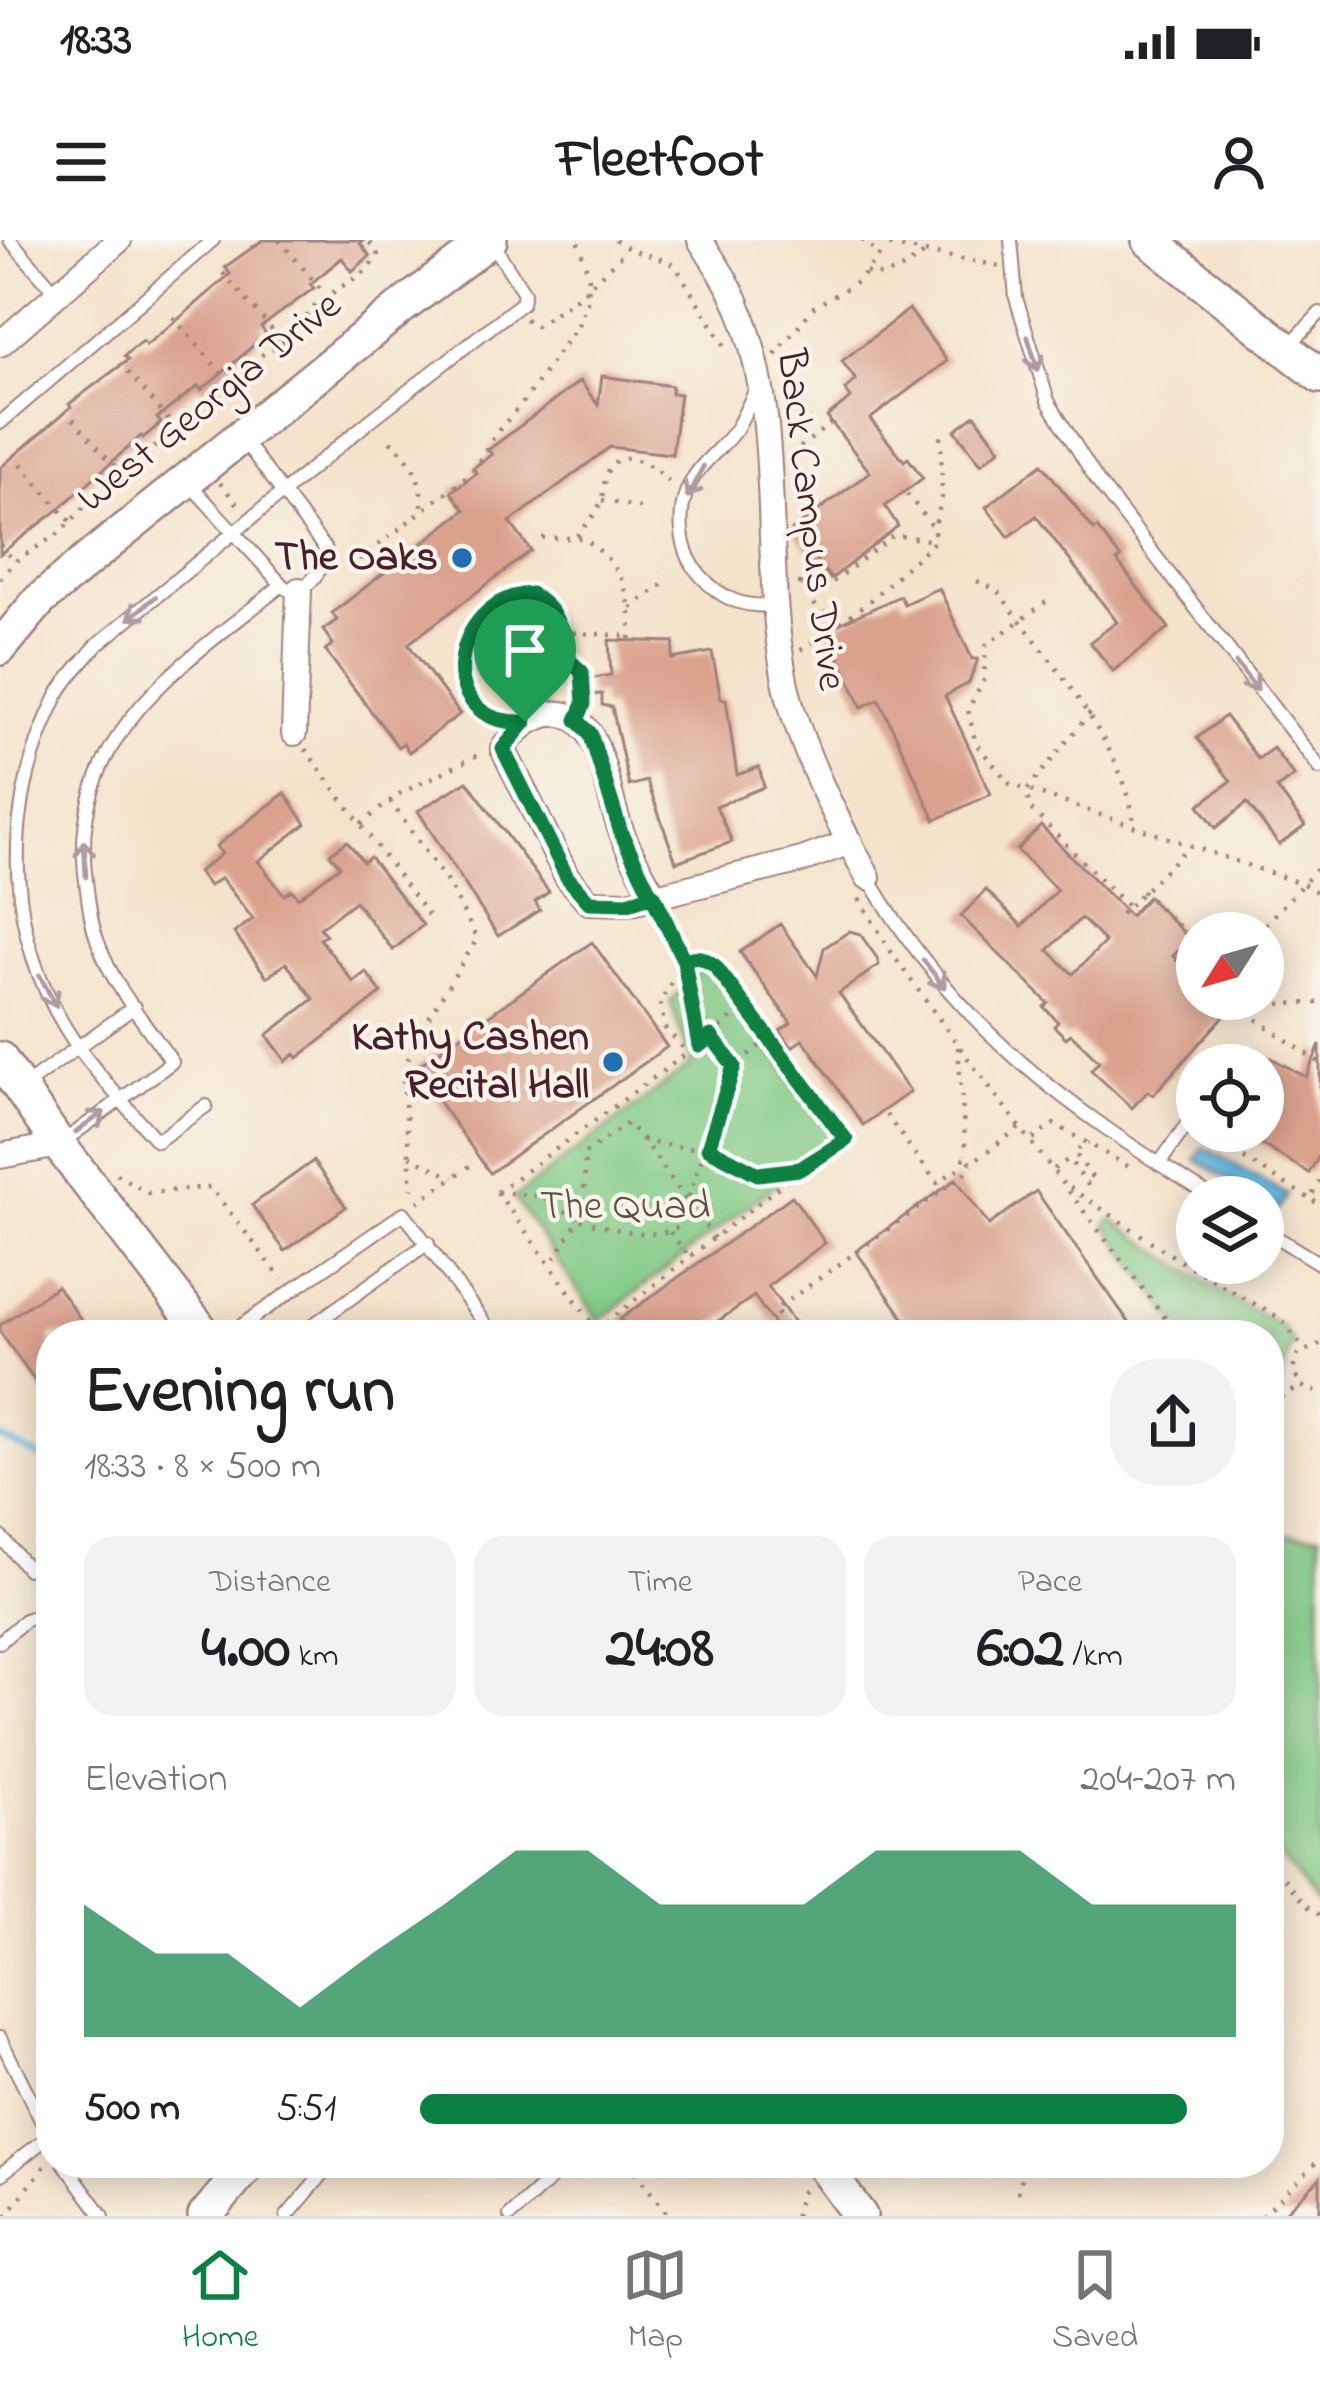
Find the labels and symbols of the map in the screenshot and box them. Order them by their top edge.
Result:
street label: West Georgia Drive [65,277,356,529]
one-way arrow [1023,334,1045,372]
street label: Back Campus Drive [759,345,861,694]
one-way arrow [682,464,705,499]
place label: The Oaks [275,528,438,589]
marker: The Oaks [449,545,475,571]
one-way arrow [127,594,159,620]
pin [474,599,576,722]
one-way arrow [1233,660,1260,692]
one-way arrow [73,840,96,879]
north arrow [1176,912,1284,1020]
one-way arrow [920,957,947,989]
one-way arrow [37,972,60,1007]
place label: Kathy Cashen Recital Hall [351,1008,589,1117]
marker: Kathy Cashen Recital Hall [600,1049,626,1075]
one-way arrow [73,1110,106,1135]
park label: The Quad [540,1177,710,1238]

